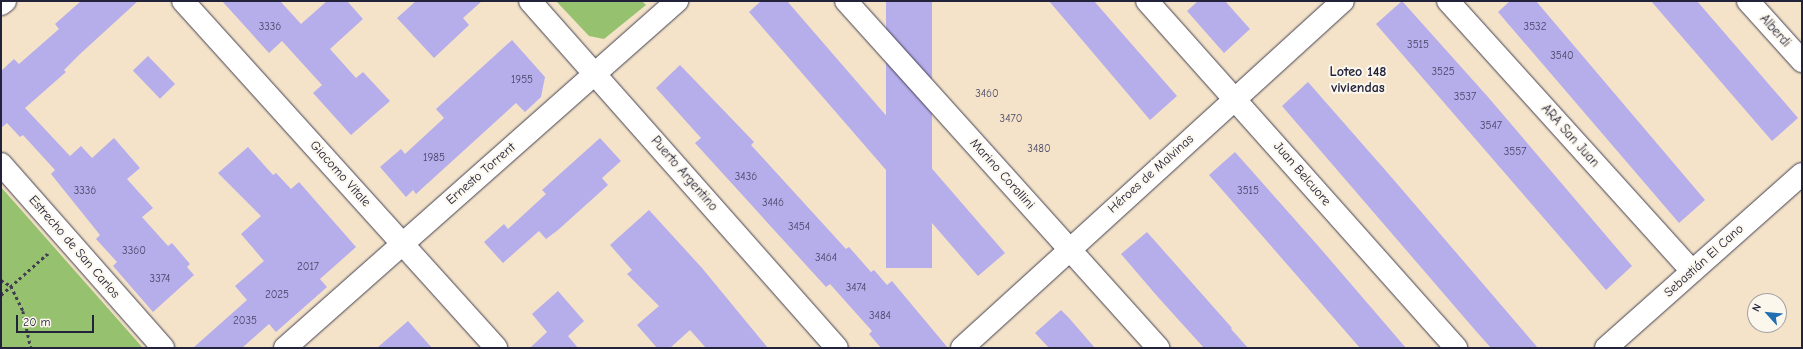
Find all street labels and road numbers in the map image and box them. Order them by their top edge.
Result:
street label: Alberdi [1756,11,1794,51]
street label: ARA San Juan [1538,101,1602,171]
street label: Héroes de Malvinas [1105,131,1197,217]
street label: Puerto Argentino [647,133,721,215]
street label: Marino Corallini [966,136,1038,212]
street label: Giacomo Vitale [306,138,374,210]
street label: Juan Belcuore [1270,139,1334,209]
street label: Ernesto Torrent [443,140,519,208]
street label: Estrecho de San Carlos [25,192,123,302]
street label: Sebastián El Cano [1661,221,1747,301]

